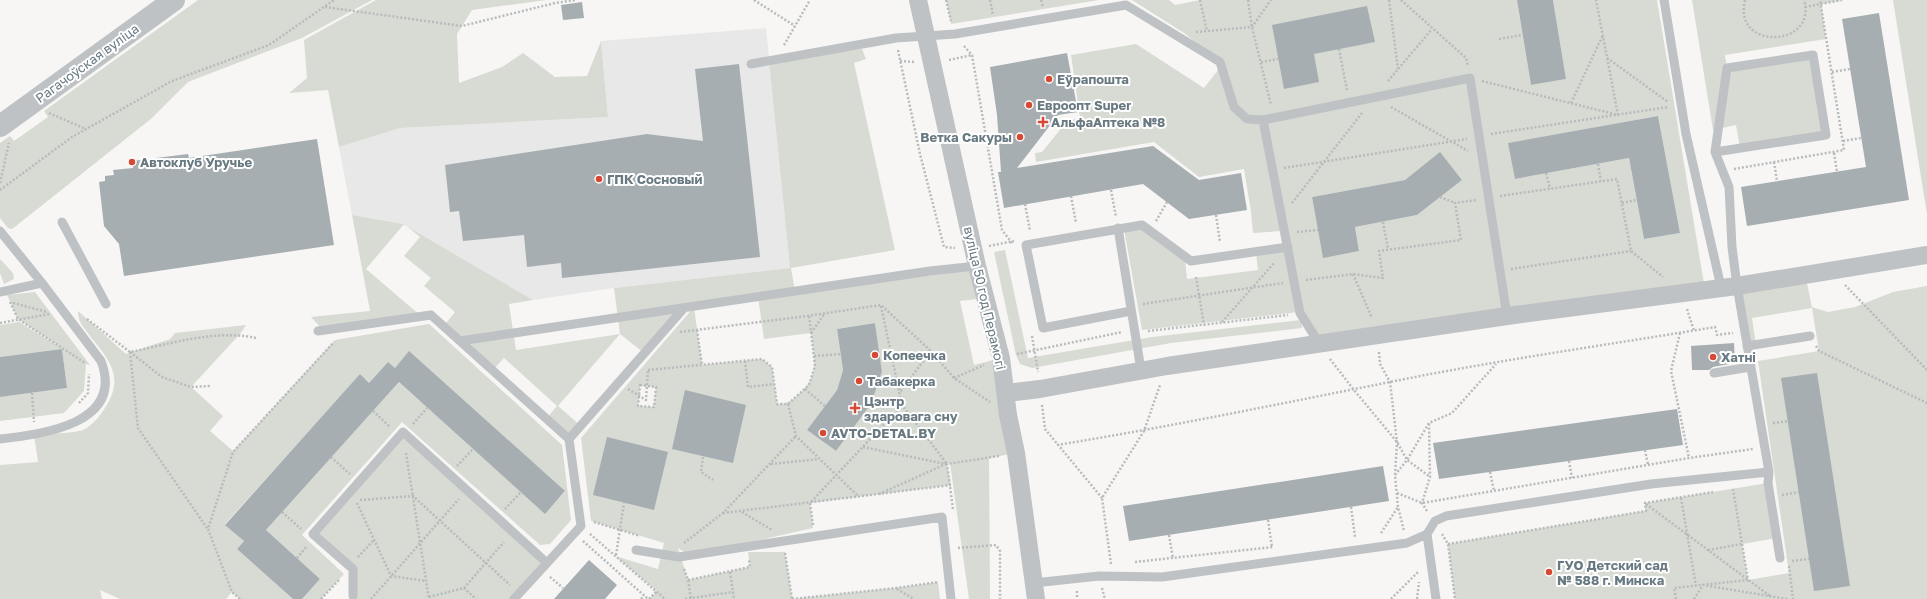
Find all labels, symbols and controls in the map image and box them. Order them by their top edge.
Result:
street label: Рагачоўская вуліца [32,20,142,106]
place label: Еўрапошта [1057,71,1129,87]
marker: Еўрапошта [1044,74,1054,84]
place label: Евроопт Super [1037,97,1131,113]
marker: Евроопт Super [1024,100,1034,110]
place label: АльфаАптека №8 [1051,114,1165,130]
marker: АльфаАптека №8 [1038,117,1048,127]
place label: Ветка Сакуры [920,129,1012,145]
marker: Ветка Сакуры [1015,132,1025,142]
place label: Автоклуб Уручье [140,154,253,170]
marker: Автоклуб Уручье [127,157,137,167]
place label: ГПК Сосновый [607,171,702,187]
marker: ГПК Сосновый [594,174,604,184]
street label: вуліца 50 год Перамогі [961,225,1009,371]
place label: Копеечка [883,347,946,363]
place label: Хатні [1721,349,1756,365]
marker: Копеечка [870,350,880,360]
marker: Хатні [1708,352,1718,362]
place label: Табакерка [867,373,936,389]
marker: Табакерка [854,376,864,386]
place label: Цэнтр здаровага сну [864,393,958,424]
marker: Цэнтр здаровага сну [849,402,861,414]
place label: AVTO-DETAL.BY [831,425,936,441]
marker: AVTO-DETAL.BY [818,428,828,438]
place label: ГУО Детский сад № 588 г. Минска [1557,557,1668,588]
marker: ГУО Детский сад № 588 г. Минска [1544,567,1554,577]

